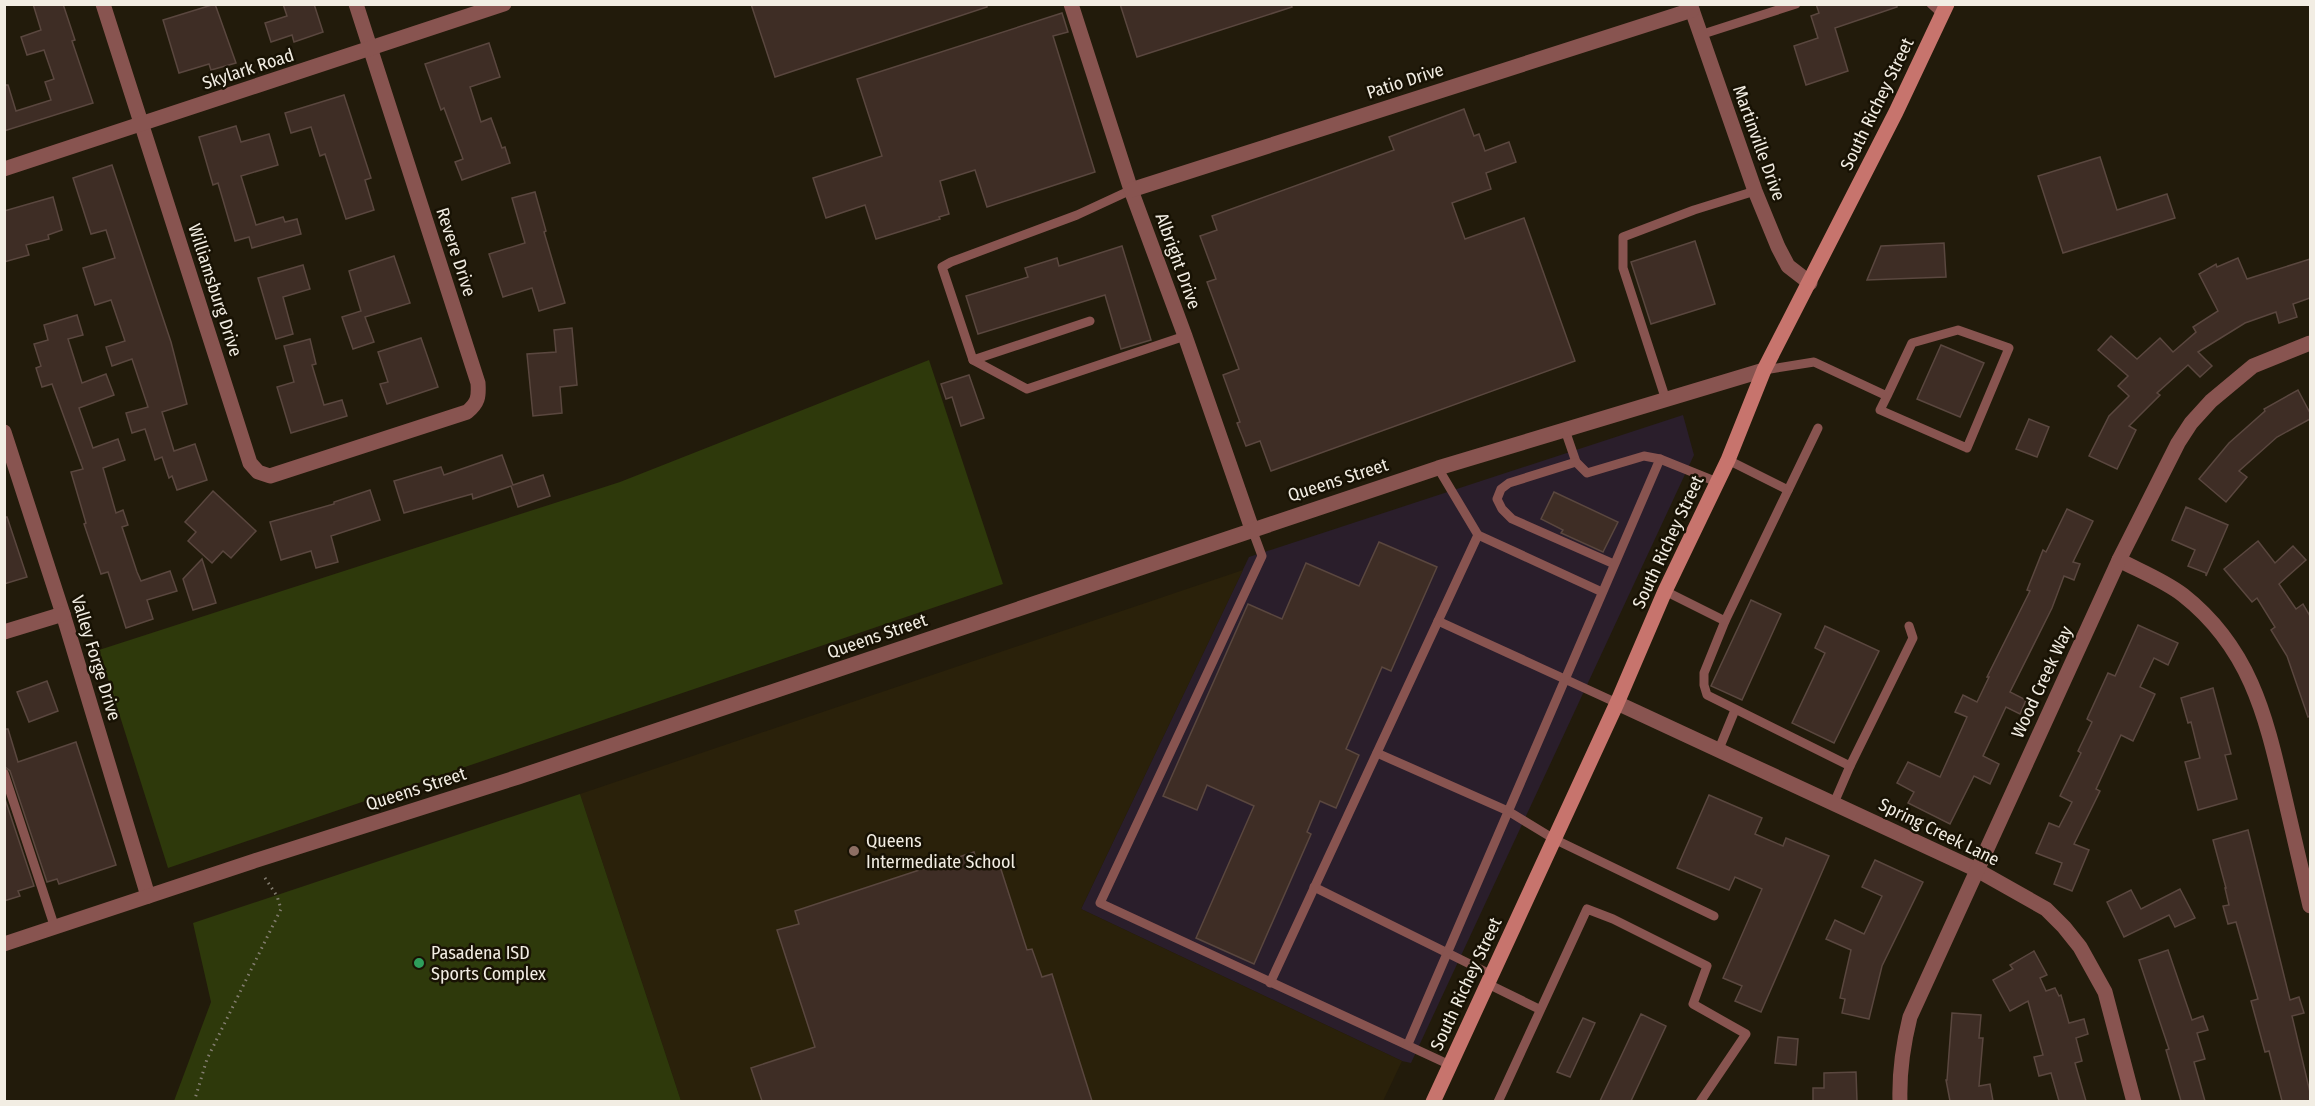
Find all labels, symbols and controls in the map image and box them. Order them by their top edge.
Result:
street label: South Richey Street [1835,34,1919,174]
street label: Skylark Road [199,44,297,94]
street label: Patio Drive [1364,58,1446,104]
street label: Martinville Drive [1728,82,1790,204]
street label: Revere Drive [431,205,481,299]
street label: Albright Drive [1150,210,1206,312]
street label: Williamsburg Drive [183,221,247,359]
street label: Queens Street [1285,453,1391,507]
street label: South Richey Street [1628,472,1709,612]
street label: Valley Forge Drive [67,593,126,723]
street label: Queens Street [824,609,930,663]
street label: Wood Creek Way [2007,623,2077,741]
street label: Queens Street [363,762,469,816]
street label: Spring Creek Lane [1875,793,2003,871]
place label: Queens Intermediate School [866,830,1016,873]
marker: Queens Intermediate School [847,844,861,858]
street label: South Richey Street [1426,914,1507,1054]
place label: Pasadena ISD Sports Complex [431,942,546,985]
marker: Pasadena ISD Sports Complex [412,956,426,970]

